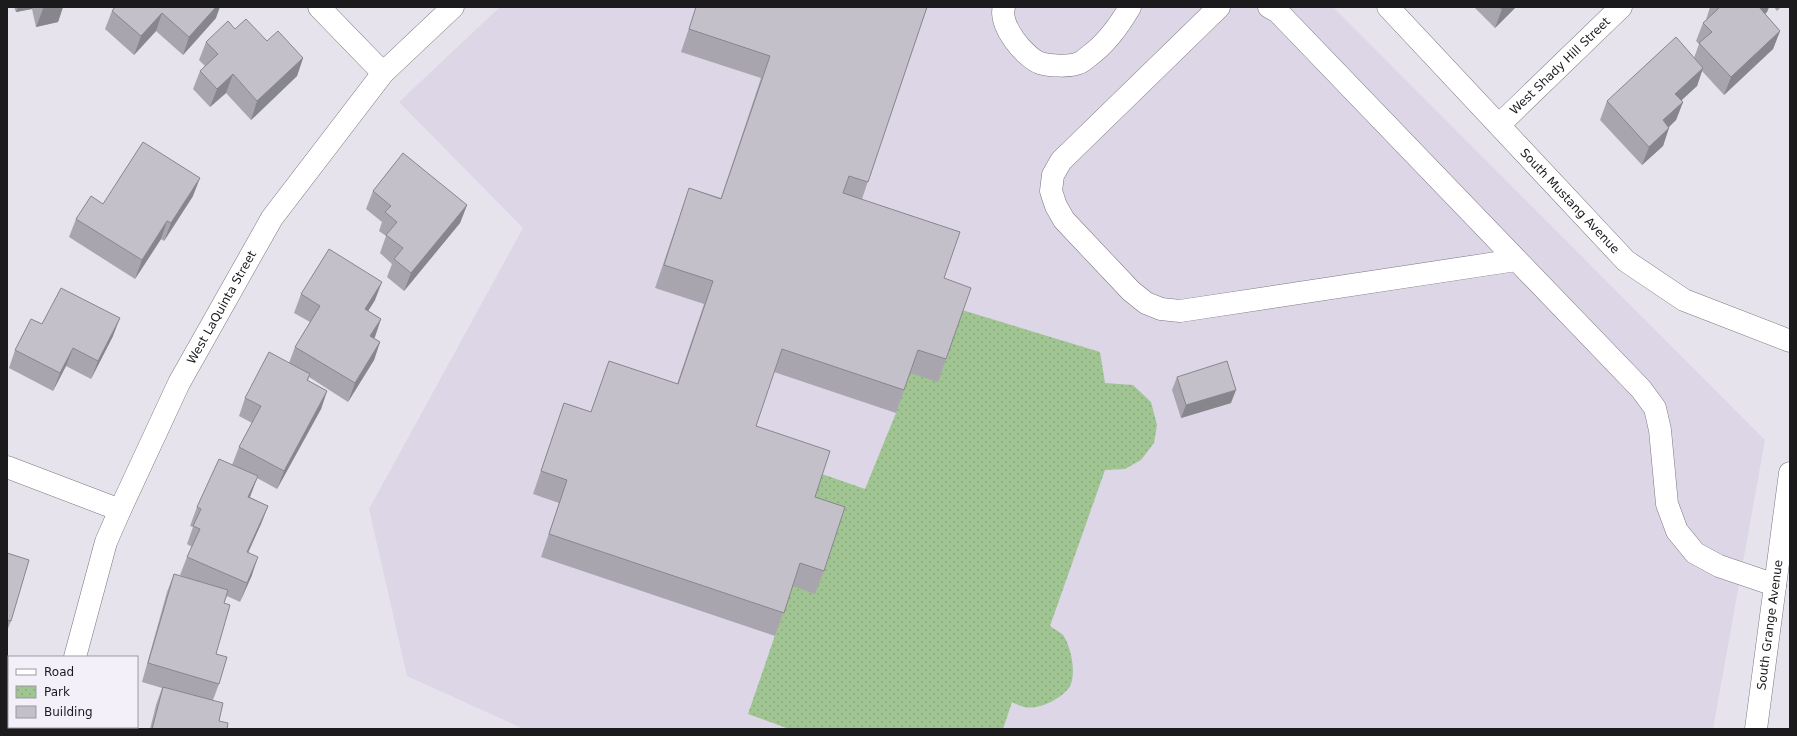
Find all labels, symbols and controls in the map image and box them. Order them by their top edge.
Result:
street label: West Shady Hill Street [1507,14,1613,117]
street label: South Mustang Avenue [1517,146,1622,257]
street label: West LaQuinta Street [184,248,259,366]
street label: South Grange Avenue [1754,559,1785,691]
legend [8,656,138,728]
text: Road [44,665,74,679]
text: Park [44,685,70,699]
text: Building [44,705,93,719]

